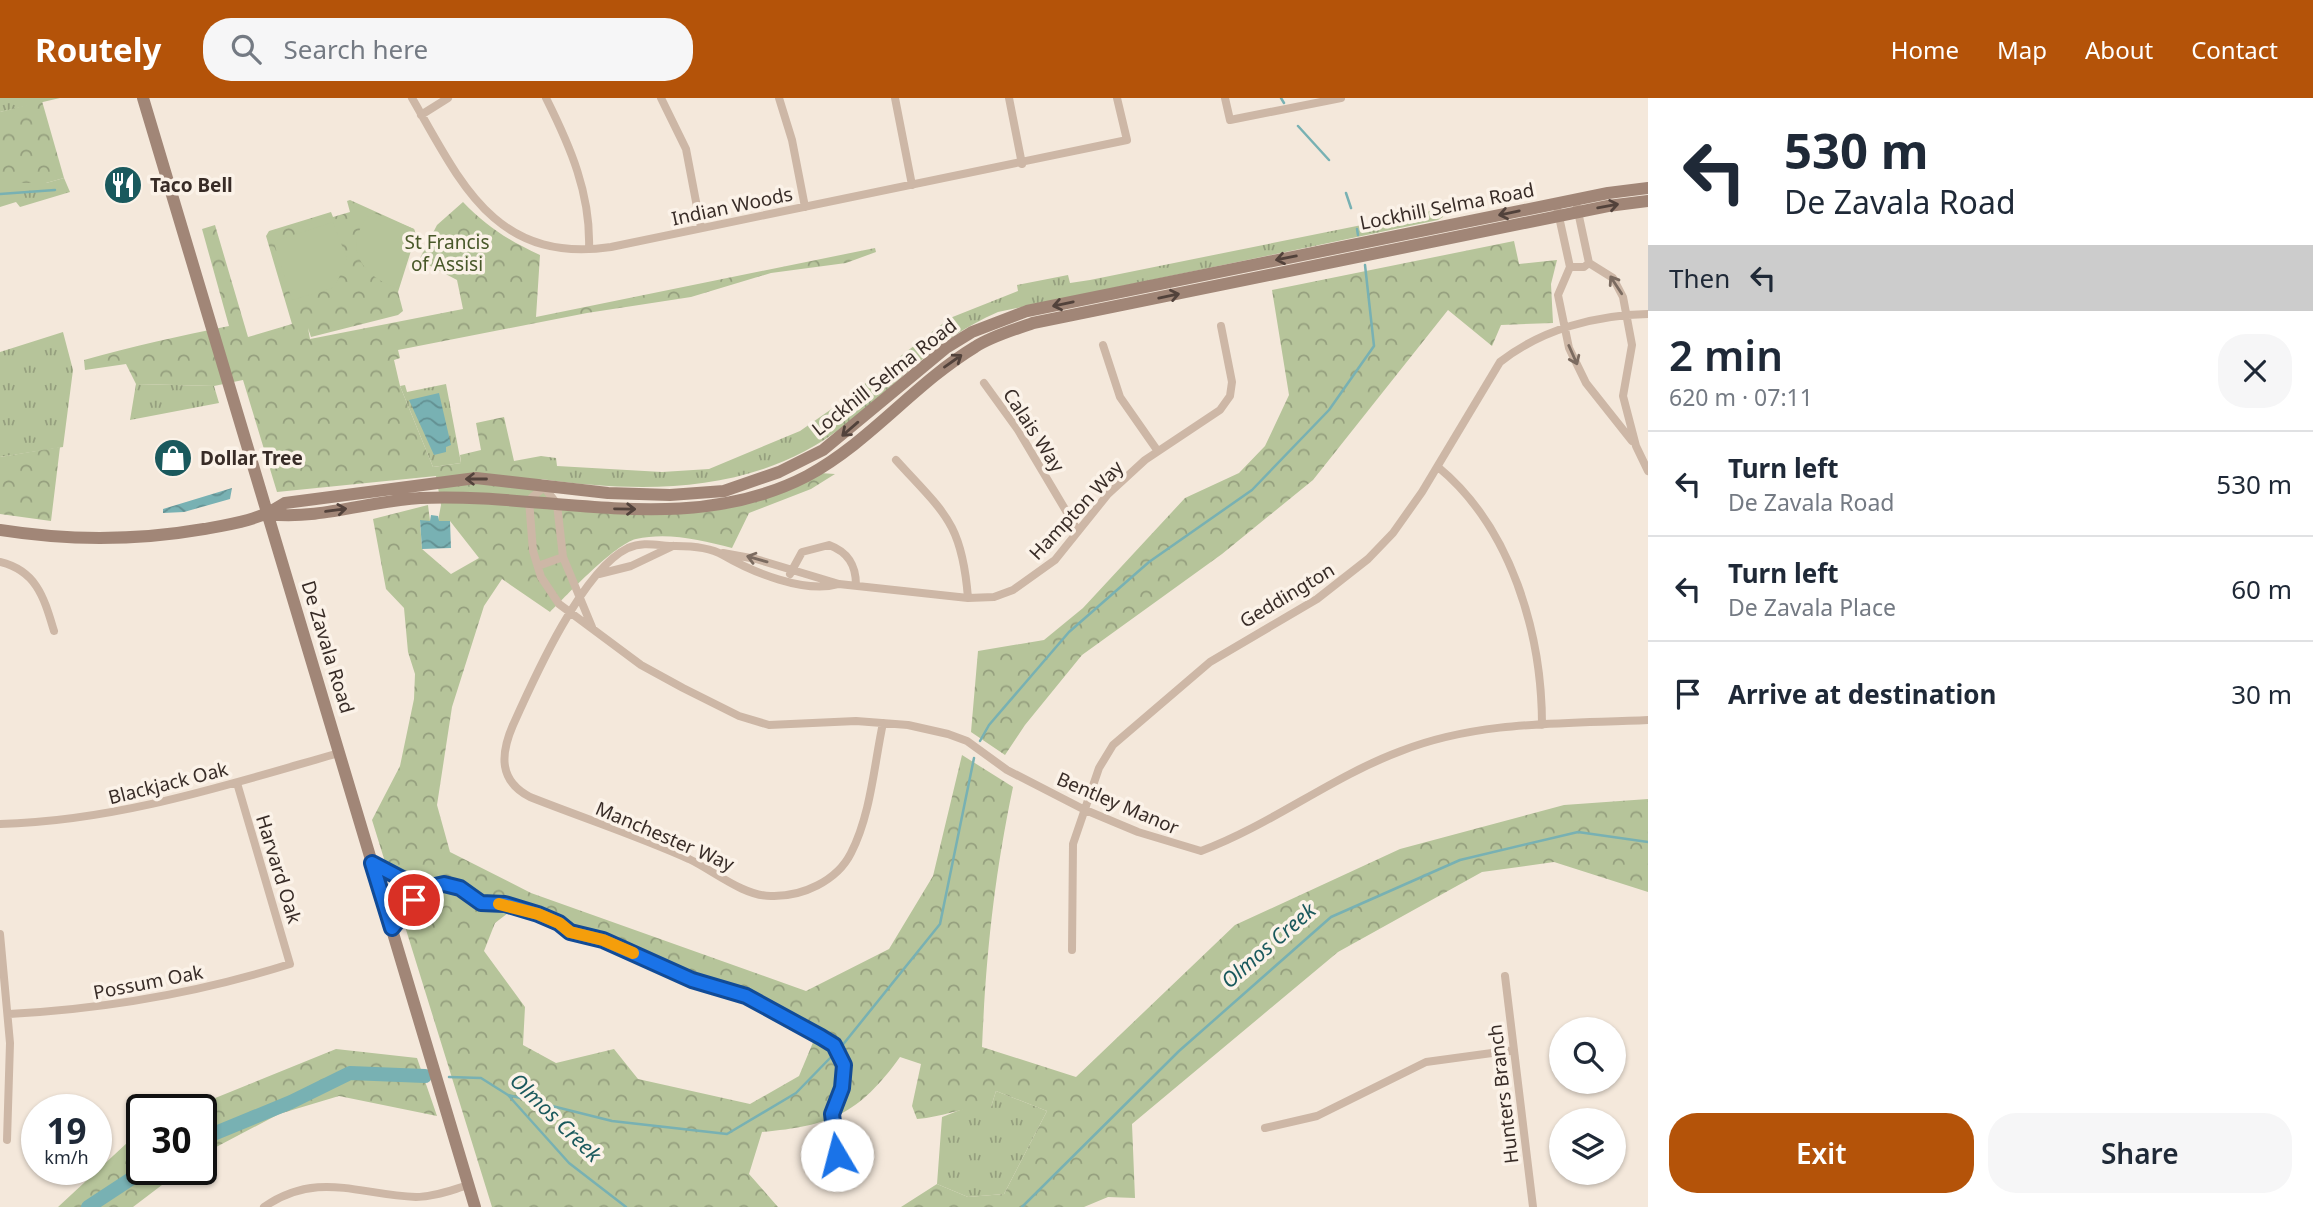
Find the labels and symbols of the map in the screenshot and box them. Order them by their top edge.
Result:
restaurant icon: Taco Bell [102,164,144,206]
place label: Taco Bell [150,172,233,198]
street label: Lockhill Selma Road [1358,176,1536,236]
street label: Indian Woods [669,180,795,232]
one-way arrow [1596,199,1619,213]
one-way arrow [1498,206,1521,220]
park label: St Francis of Assisi [404,229,490,277]
one-way arrow [1275,252,1298,266]
one-way arrow [1608,276,1623,295]
one-way arrow [1157,288,1180,302]
one-way arrow [1052,297,1075,311]
street label: Lockhill Selma Road [806,312,962,442]
one-way arrow [1567,344,1580,365]
one-way arrow [943,354,962,368]
street label: Calais Way [997,383,1071,477]
one-way arrow [841,421,859,437]
shop icon: Dollar Tree [152,437,194,479]
place label: Dollar Tree [200,445,303,471]
street label: Hampton Way [1023,455,1129,565]
one-way arrow [465,473,488,486]
one-way arrow [613,502,636,516]
one-way arrow [324,503,347,516]
one-way arrow [746,552,768,565]
street label: Geddington [1235,556,1339,634]
street label: De Zavala Road [295,577,361,717]
street label: Blackjack Oak [105,756,231,810]
street label: Bentley Manor [1053,766,1183,841]
street label: Manchester Way [592,795,739,877]
street label: Harvard Oak [250,811,308,927]
pin [384,870,444,930]
water label: Olmos Creek [1215,895,1323,994]
street label: Possum Oak [91,959,205,1005]
street label: Hunters Branch [1482,1023,1524,1165]
water label: Olmos Creek [504,1066,609,1169]
speed limit sign: 30 [126,1094,217,1185]
position arrow [800,1118,874,1192]

